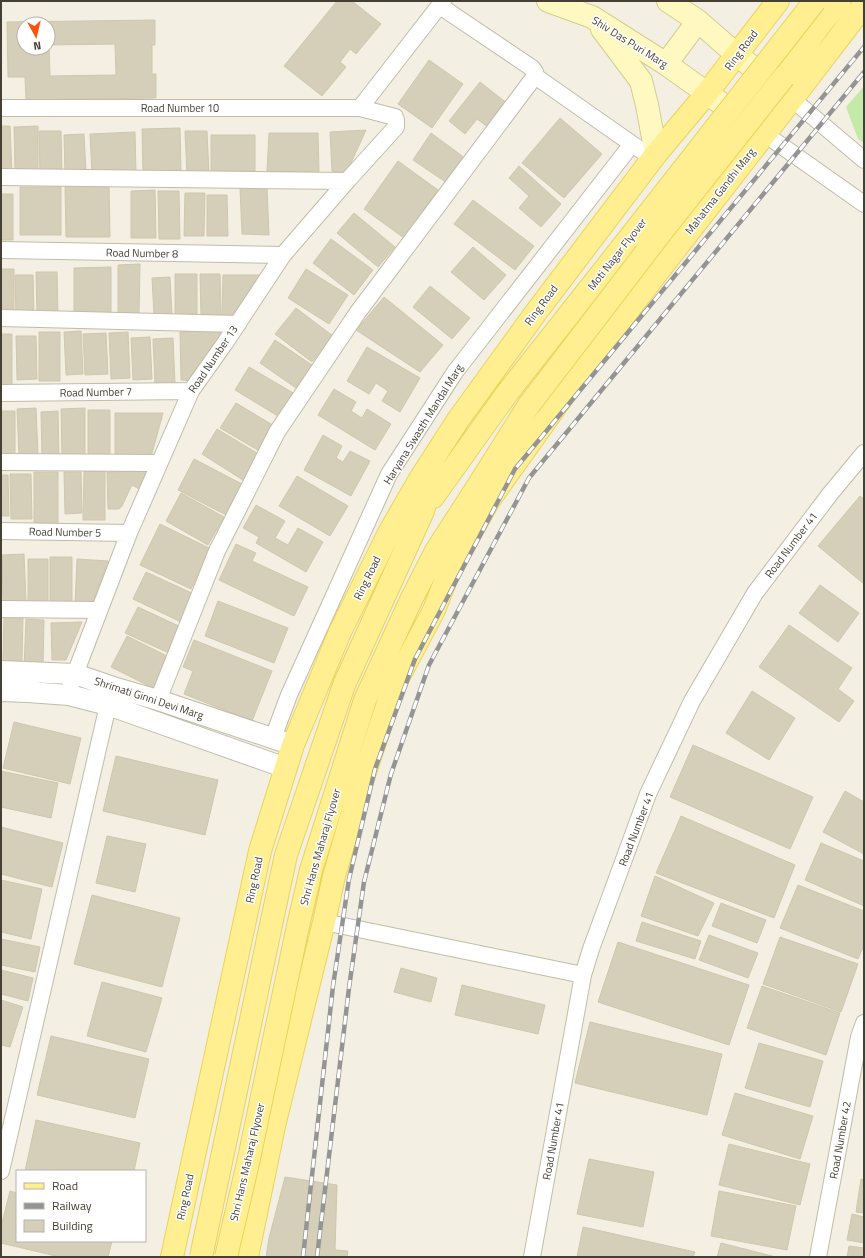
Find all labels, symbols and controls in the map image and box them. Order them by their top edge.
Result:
street label: Shiv Das Puri Marg [589,12,672,72]
north arrow [16,16,56,56]
street label: Ring Road [720,26,762,74]
text: N [33,37,42,54]
street label: Road Number 10 [141,100,219,116]
street label: Mahatma Gandhi Marg [681,144,759,238]
street label: Moti Nagar Flyover [584,214,650,294]
street label: Road Number 8 [106,244,178,262]
street label: Ring Road [520,281,562,329]
street label: Road Number 13 [184,322,242,396]
street label: Haryana Swasth Mandal Marg [379,360,467,487]
street label: Road Number 7 [60,383,132,401]
street label: Road Number 41 [761,509,821,581]
street label: Road Number 5 [29,523,101,541]
street label: Ring Road [350,553,385,603]
street label: Shrimati Ginni Devi Marg [92,673,206,723]
street label: Shri Hans Maharaj Flyover [296,786,344,907]
street label: Road Number 41 [614,789,658,869]
street label: Ring Road [241,855,267,905]
street label: Road Number 42 [825,1100,855,1180]
street label: Shri Hans Maharaj Flyover [226,1101,268,1223]
street label: Road Number 41 [538,1101,568,1181]
legend [16,1170,146,1242]
street label: Ring Road [172,1172,198,1222]
text: Road [52,1176,78,1195]
text: Railway [52,1196,92,1215]
text: Building [52,1216,93,1235]

